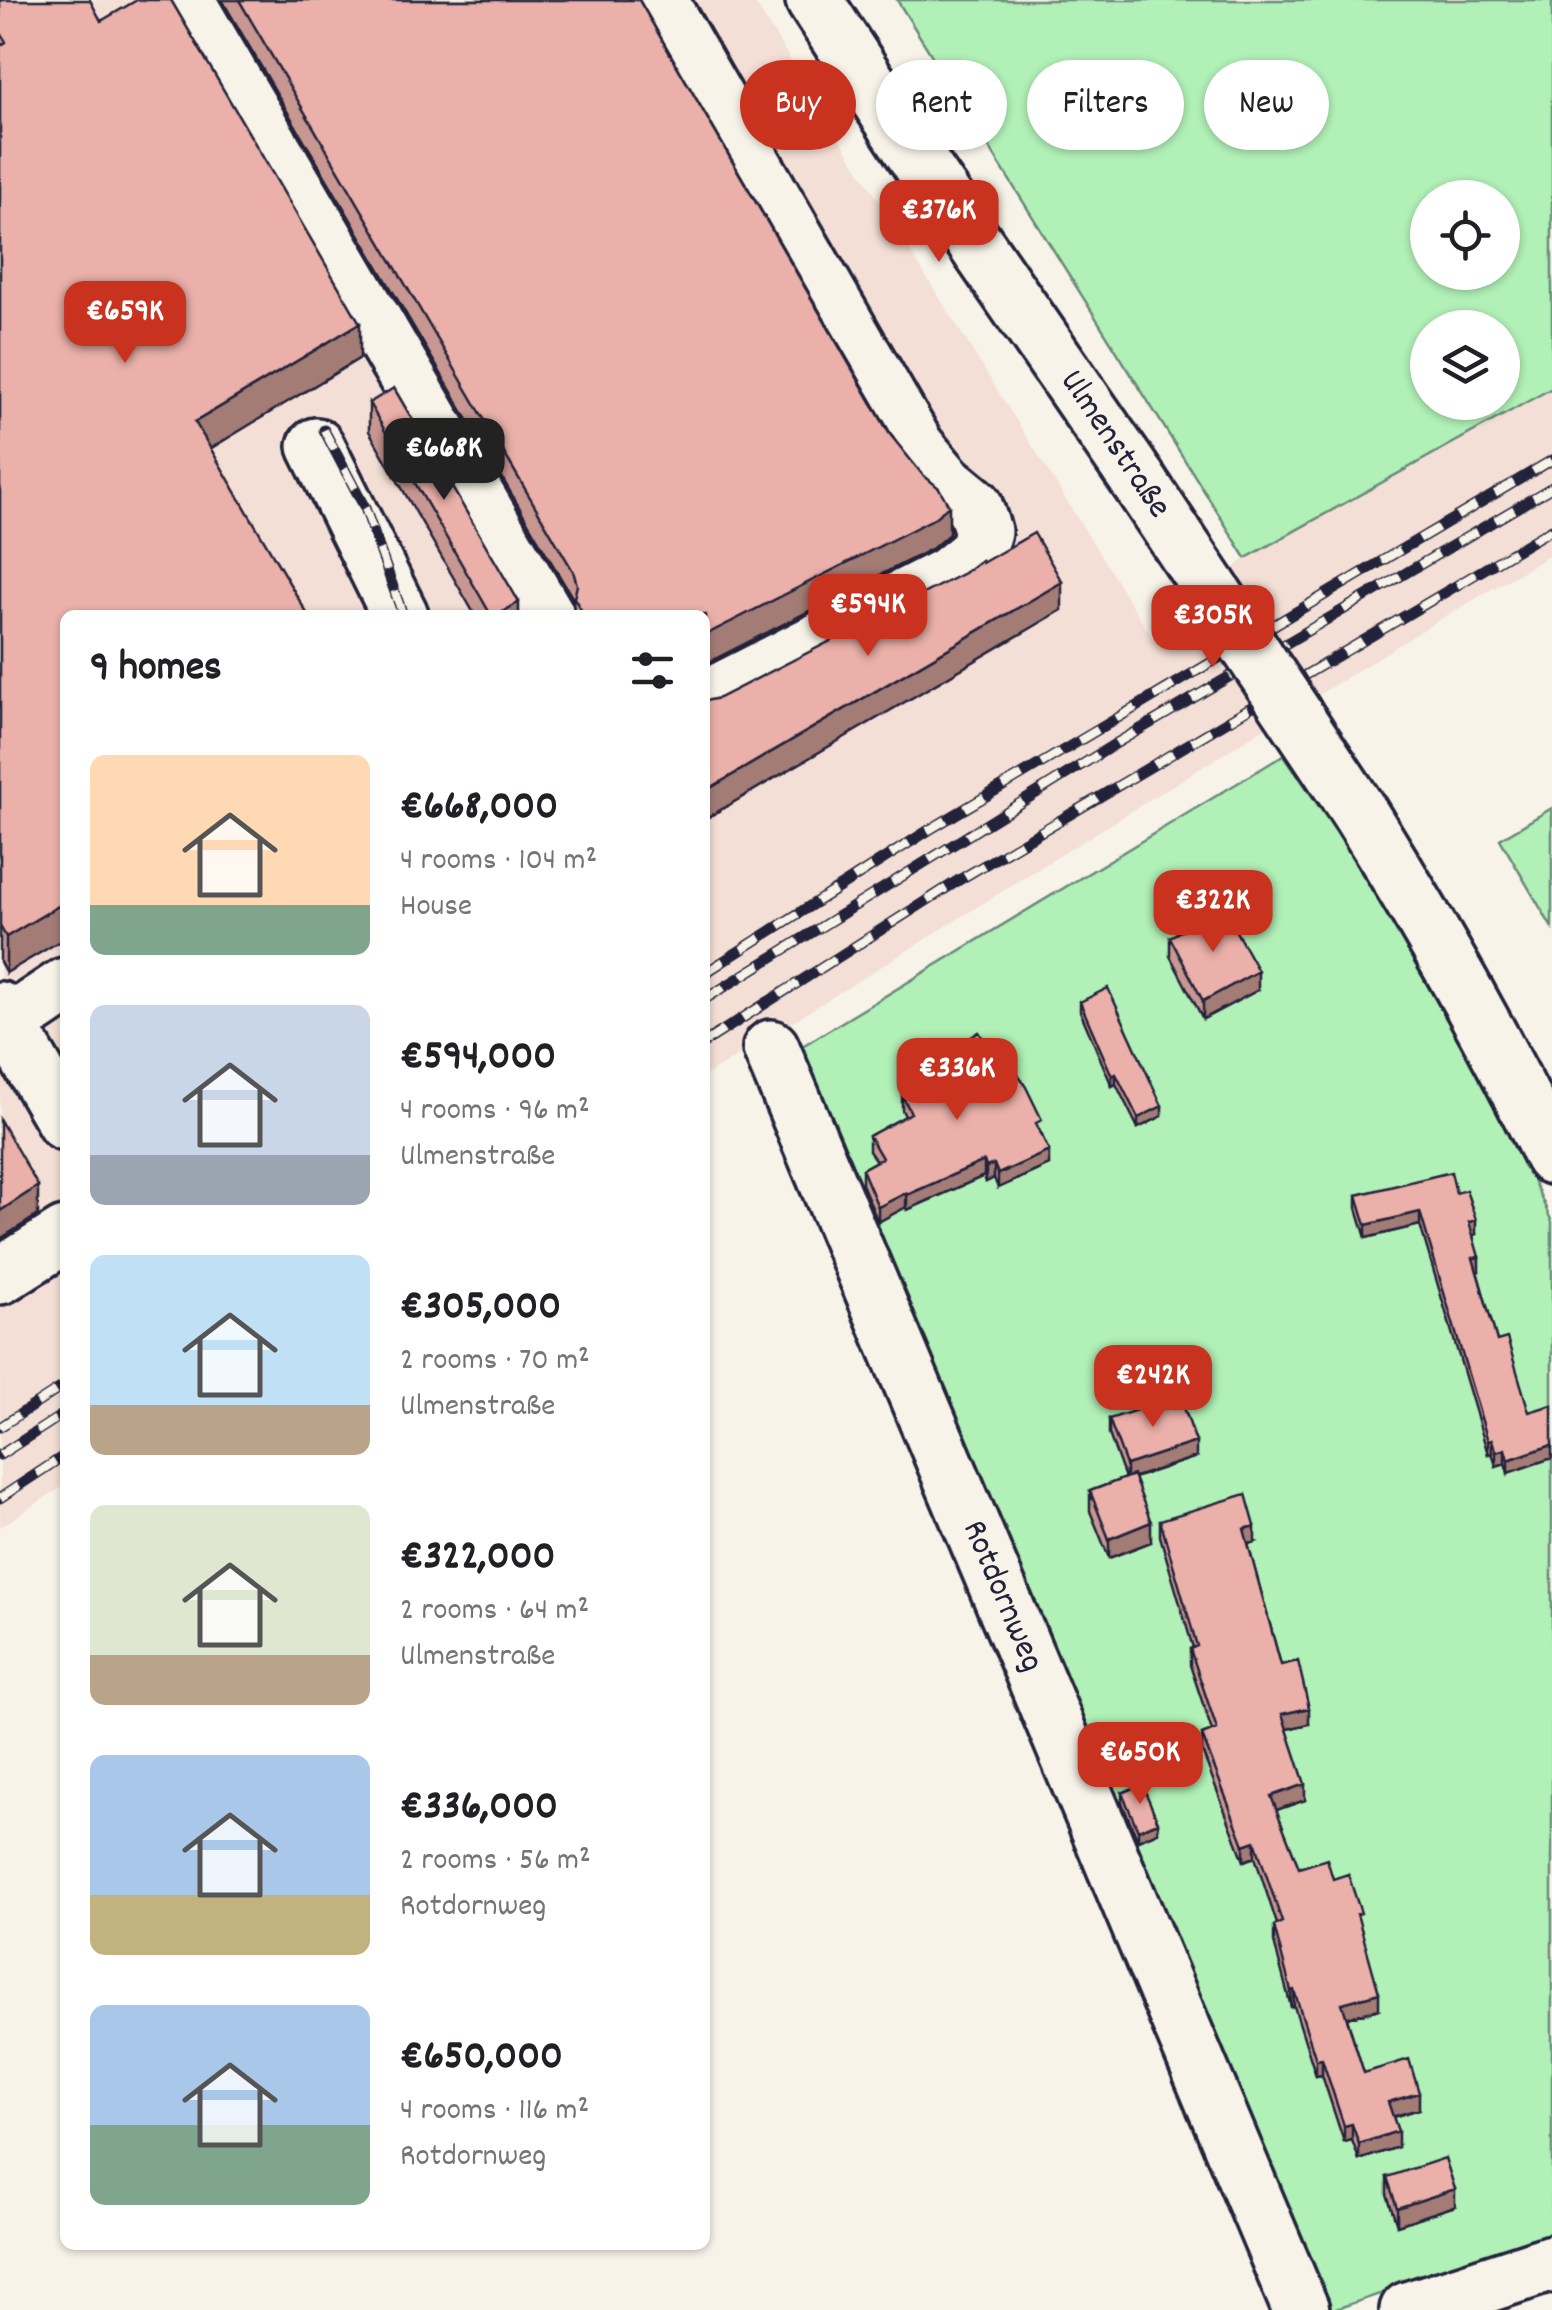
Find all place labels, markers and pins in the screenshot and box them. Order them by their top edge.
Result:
pin: €376K [869,180,1009,265]
pin: €659K [55,281,195,366]
pin: €668K [374,418,514,503]
pin: €594K [798,574,938,659]
pin: €305K [1143,585,1283,670]
pin: €322K [1143,870,1283,955]
pin: €336K [887,1038,1027,1123]
pin: €242K [1083,1345,1223,1430]
pin: €650K [1070,1722,1210,1807]

